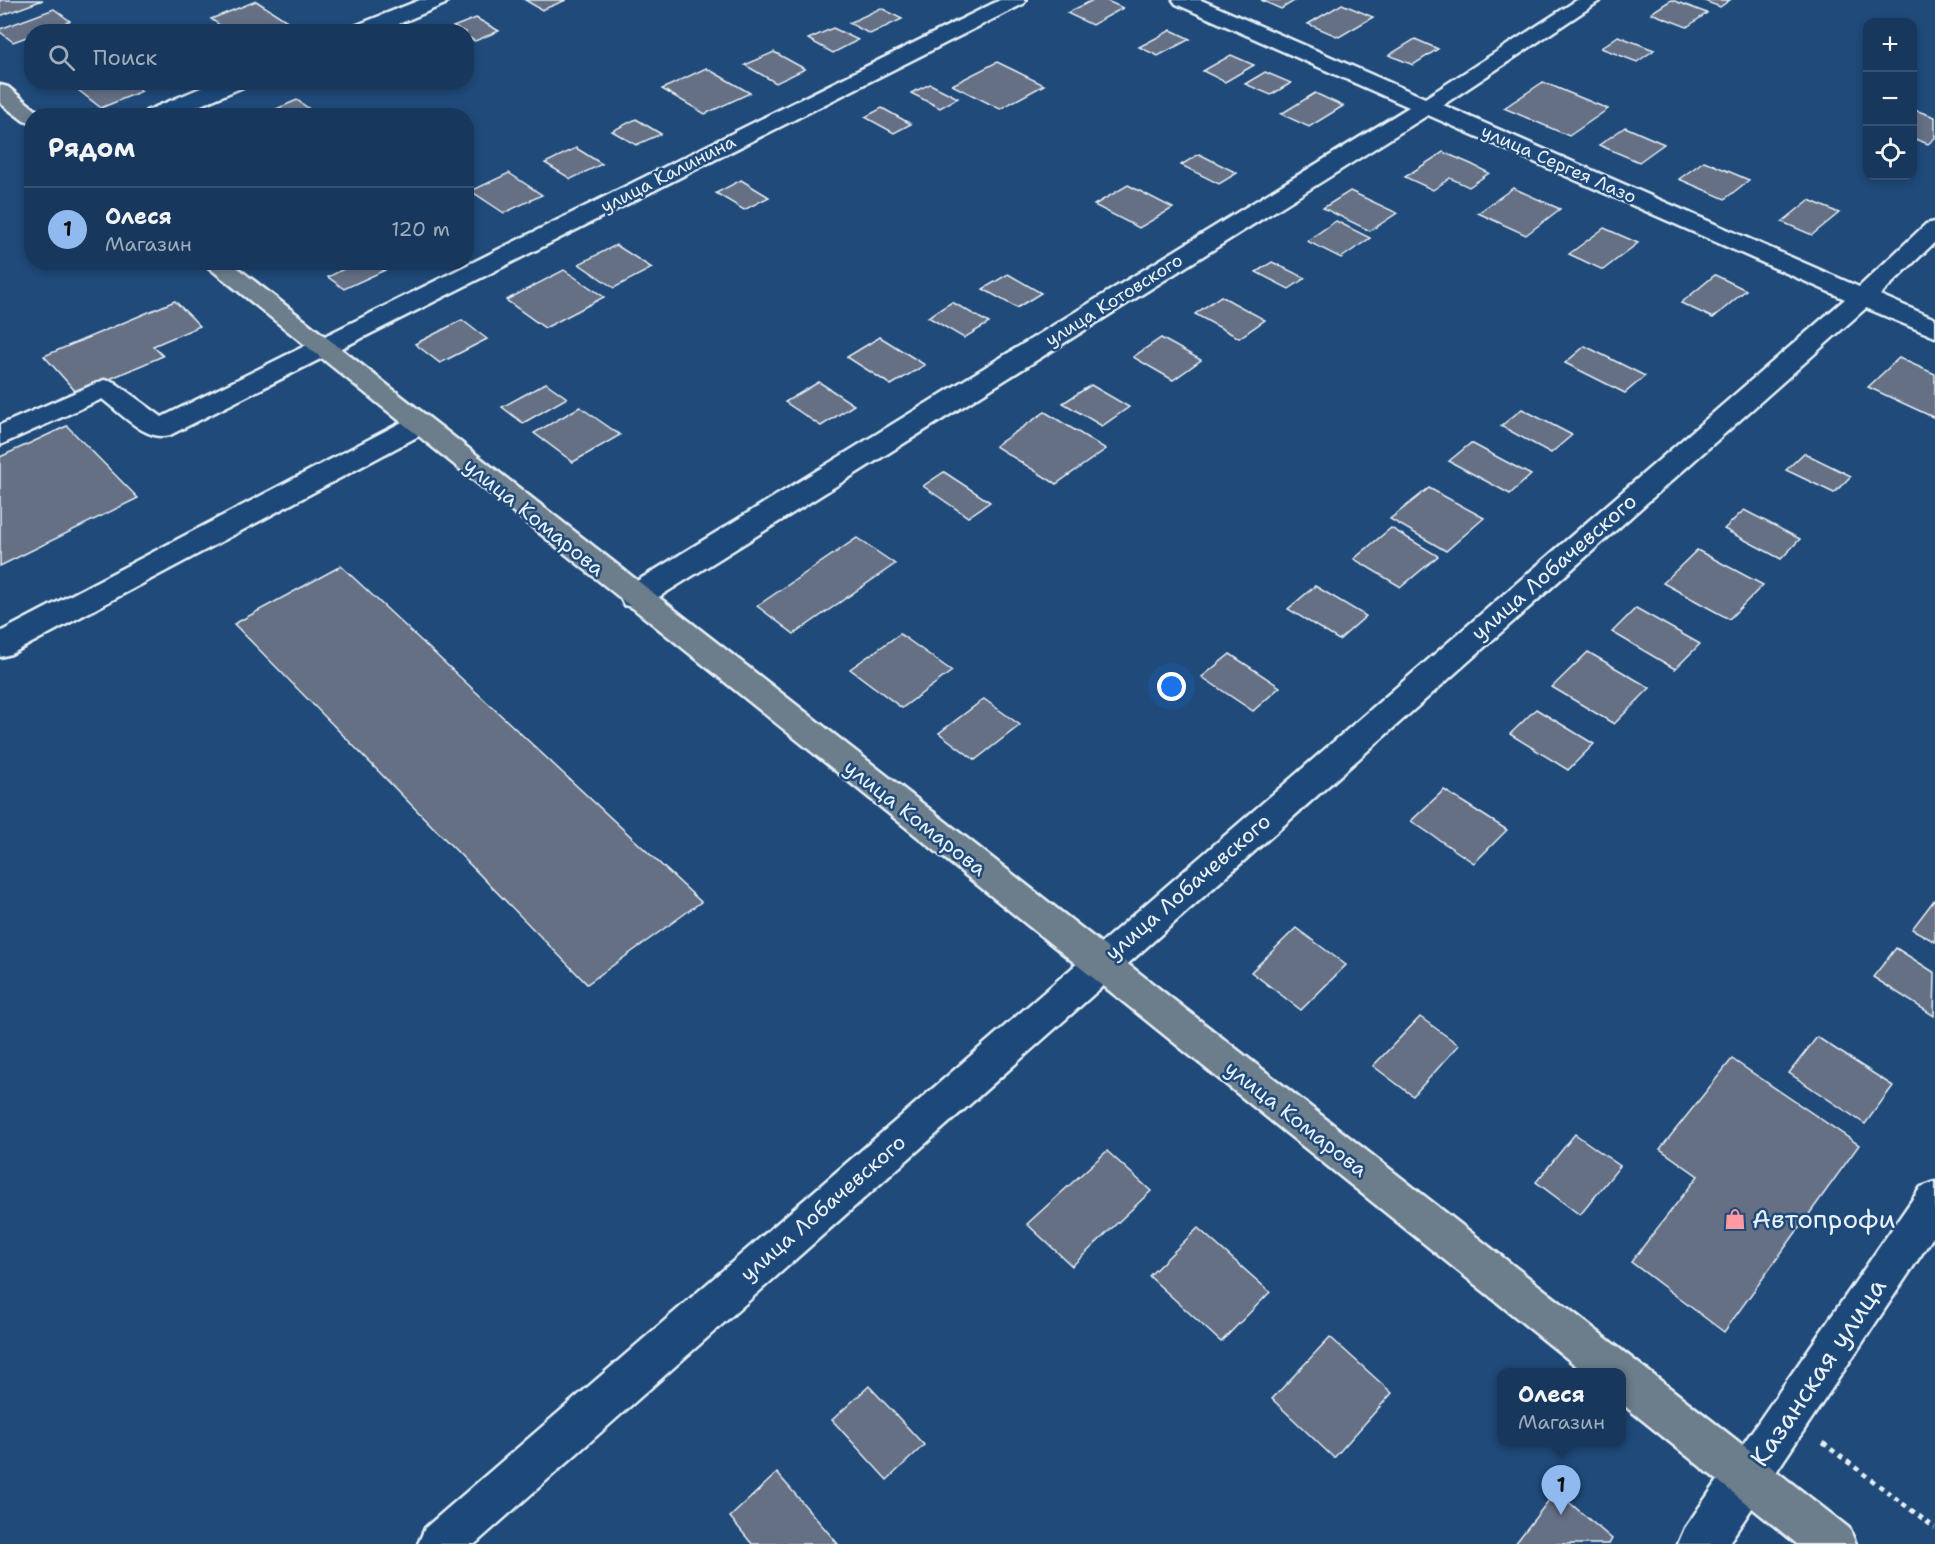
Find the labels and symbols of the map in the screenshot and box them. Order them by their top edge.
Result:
street label: улица Сергея Лазо [1478,119,1640,209]
street label: улица Калинина [596,130,740,218]
street label: улица Котовского [1041,248,1187,352]
street label: улица Комарова [458,451,610,583]
street label: улица Лобачевского [1465,487,1643,647]
your location [1157,672,1186,701]
street label: улица Комарова [838,753,992,883]
street label: улица Лобачевского [1099,807,1277,967]
street label: улица Комарова [1219,1054,1373,1184]
street label: улица Лобачевского [734,1128,912,1288]
place label: Автопрофи [1752,1201,1895,1236]
shop icon: Автопрофи [1723,1207,1747,1231]
street label: Казанская улица [1741,1271,1894,1473]
pin: 1 [1542,1466,1580,1515]

